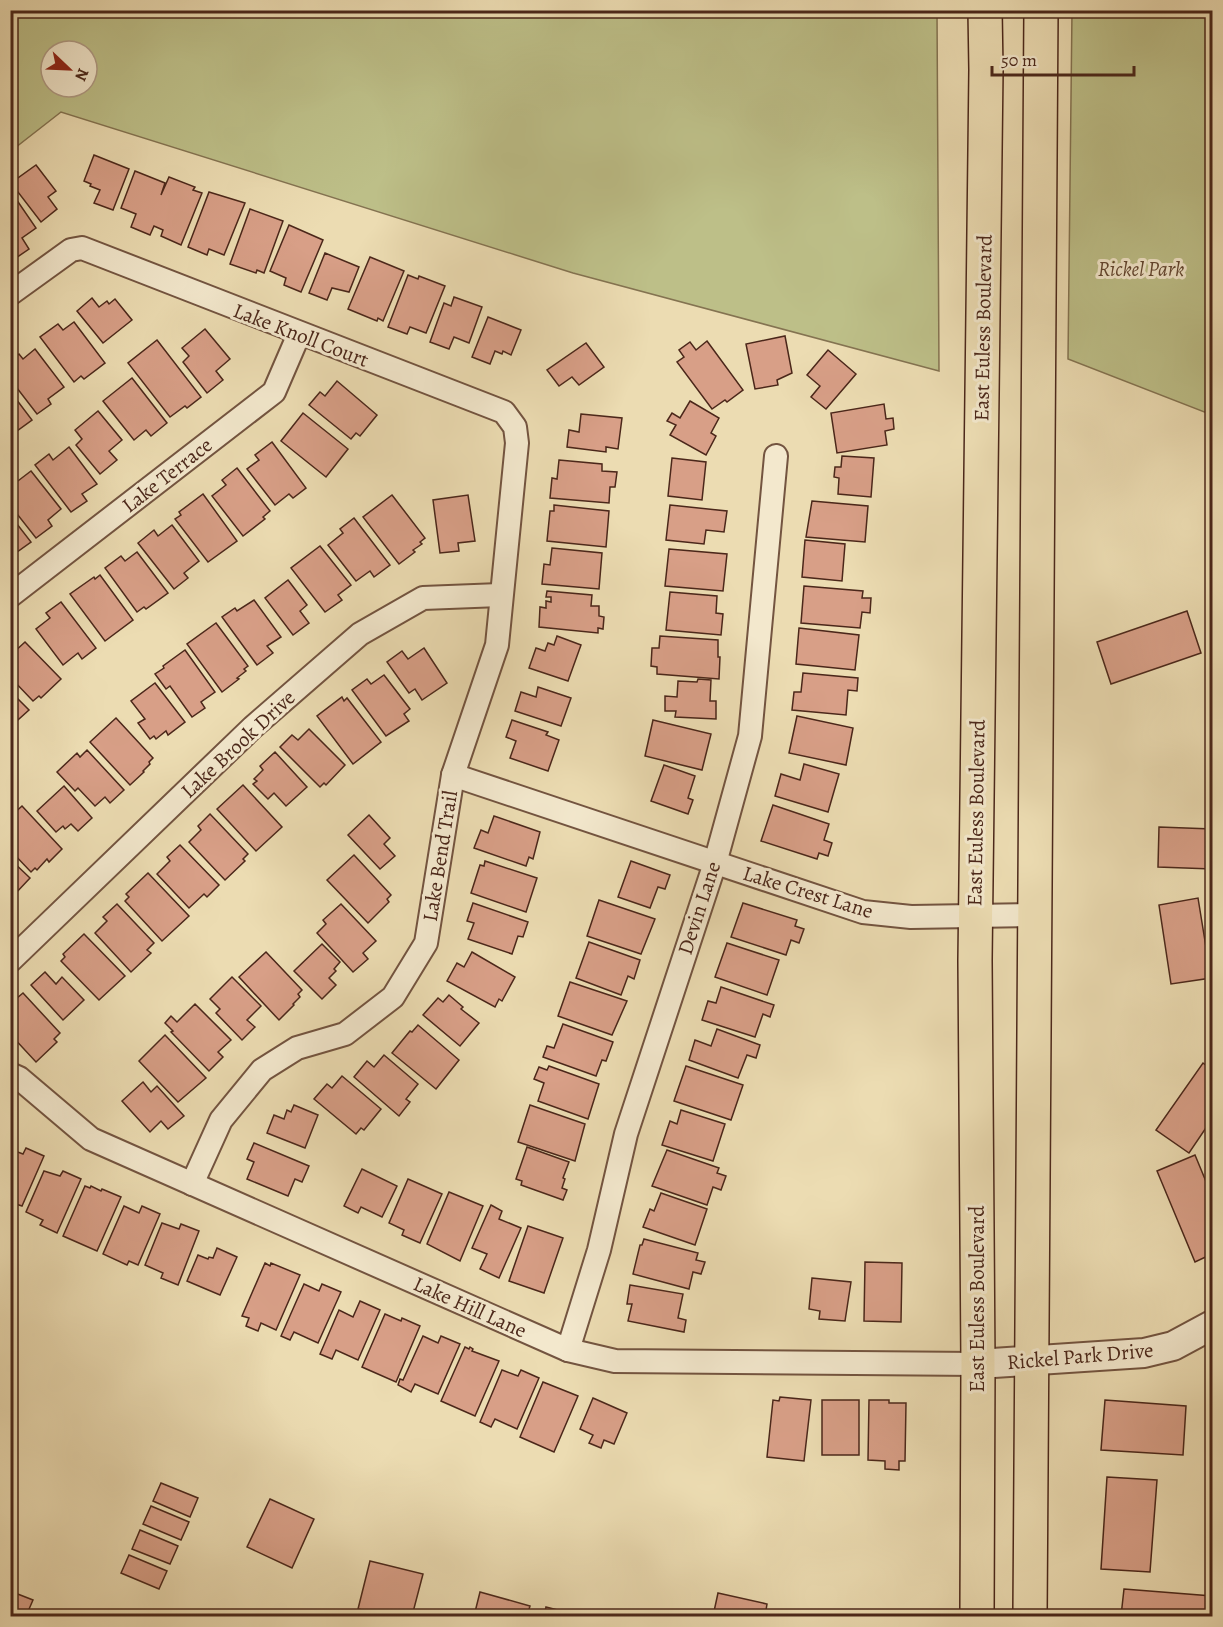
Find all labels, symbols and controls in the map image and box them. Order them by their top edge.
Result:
north arrow [39,39,99,99]
scale bar [992,39,1134,77]
text: 50 m [1001,48,1037,72]
text: N [69,65,94,84]
street label: East Euless Boulevard [967,234,999,422]
park label: Rickel Park [1098,255,1184,283]
street label: Lake Knoll Court [229,296,373,374]
street label: Lake Terrace [116,431,218,519]
street label: Lake Brook Drive [175,684,301,804]
street label: East Euless Boulevard [960,719,992,907]
street label: Lake Bend Trail [416,789,464,923]
street label: Devin Lane [671,858,727,958]
street label: Lake Crest Lane [739,859,877,925]
street label: East Euless Boulevard [963,1205,991,1392]
street label: Lake Hill Lane [409,1270,531,1344]
street label: Rickel Park Drive [1006,1336,1154,1376]

